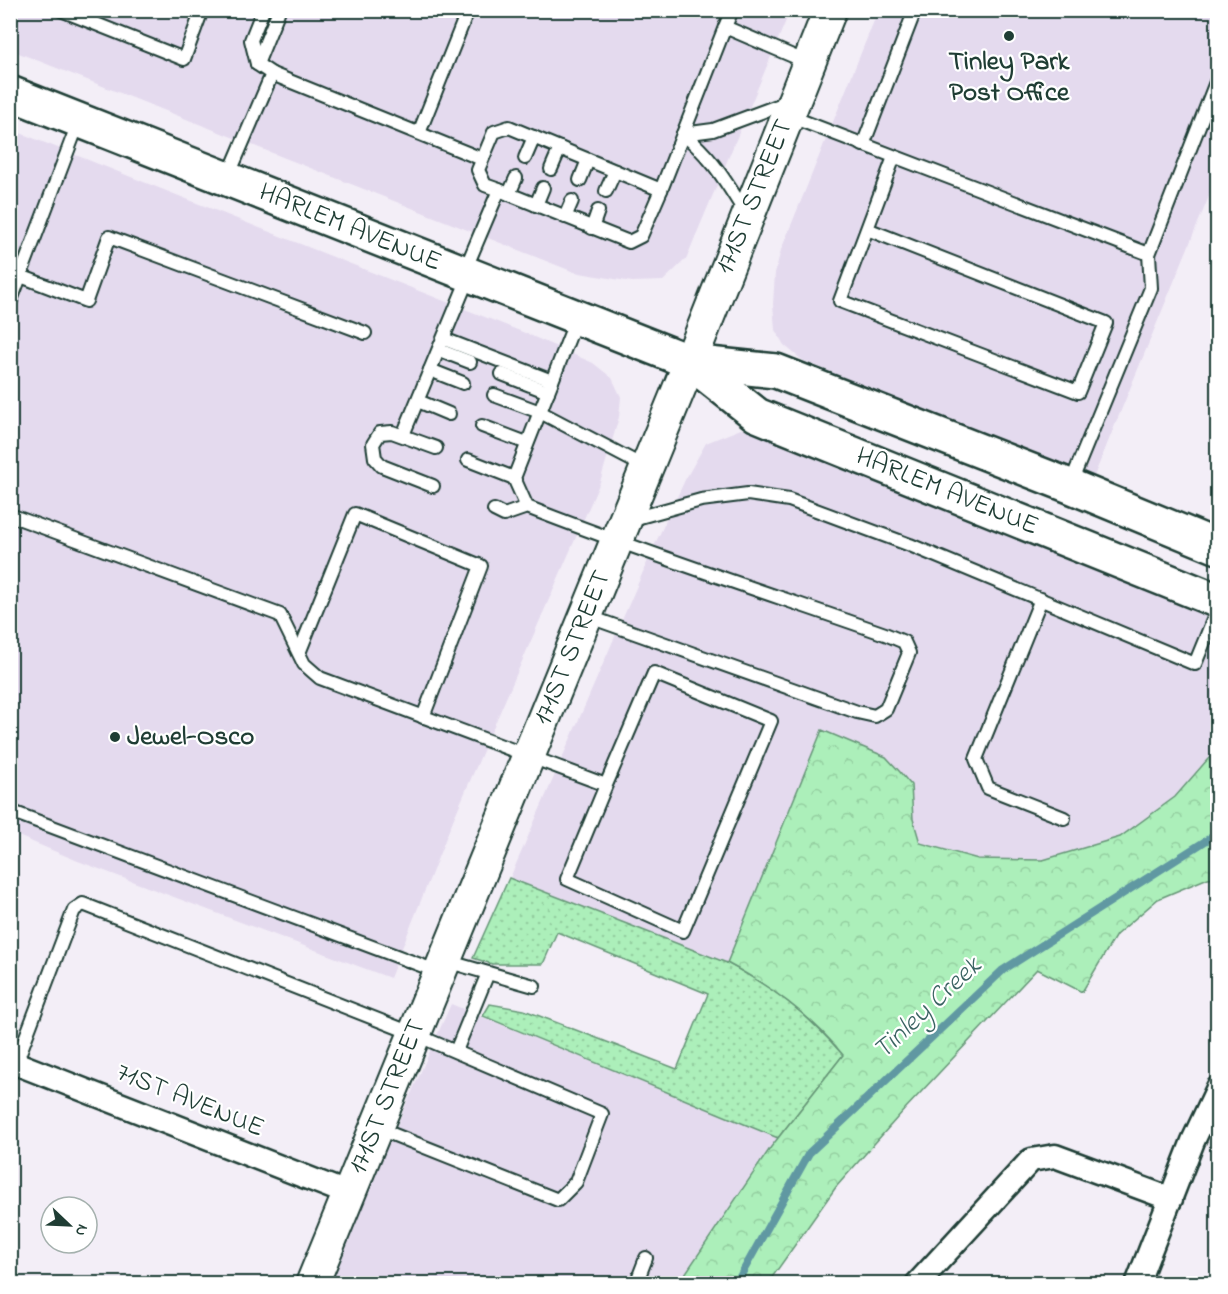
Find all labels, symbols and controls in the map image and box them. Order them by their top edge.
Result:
marker: Tinley Park Post Office [1002,29,1016,43]
place label: Tinley Park Post Office [949,43,1071,113]
street label: 171ST STREET [706,114,804,280]
street label: HARLEM AVENUE [253,174,447,282]
street label: HARLEM AVENUE [850,438,1044,546]
street label: 171ST STREET [524,565,622,731]
place label: Jewel-Osco [127,718,254,757]
marker: Jewel-Osco [108,730,122,744]
water label: Tinley Creek [864,946,993,1070]
street label: 171ST STREET [339,1014,437,1180]
street label: 71ST AVENUE [110,1054,270,1148]
north arrow [39,1195,99,1255]
text: N [68,1220,94,1240]

